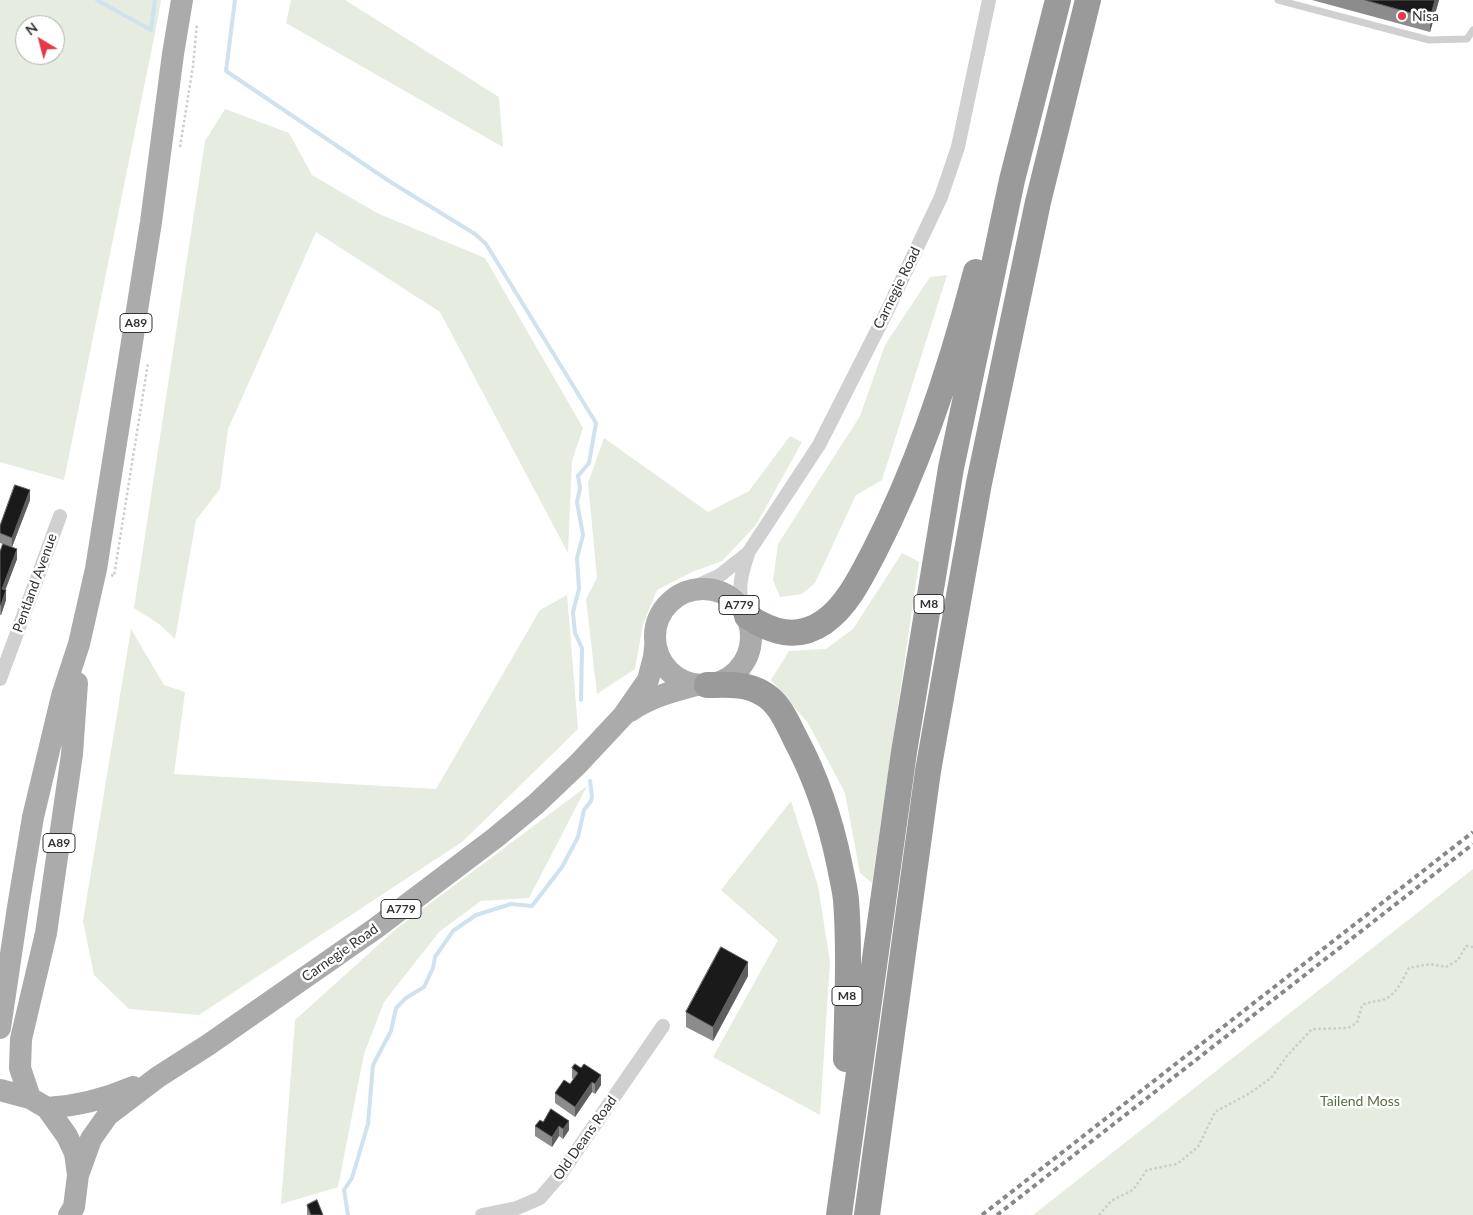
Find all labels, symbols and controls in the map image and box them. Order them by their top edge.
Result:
place label: Nisa [1412,8,1439,24]
marker: Nisa [1396,10,1408,22]
north arrow [15,15,65,65]
text: N [22,18,41,38]
street label: Carnegie Road [870,244,924,332]
road number: A89 [120,314,152,332]
street label: Pentland Avenue [9,531,61,635]
road number: M8 [914,594,944,614]
road number: A779 [719,596,759,614]
road number: A89 [43,834,75,852]
road number: A779 [381,900,421,919]
street label: Carnegie Road [299,921,381,985]
road number: M8 [832,986,862,1006]
street label: Old Deans Road [550,1093,620,1183]
park label: Tailend Moss [1320,1093,1400,1109]

